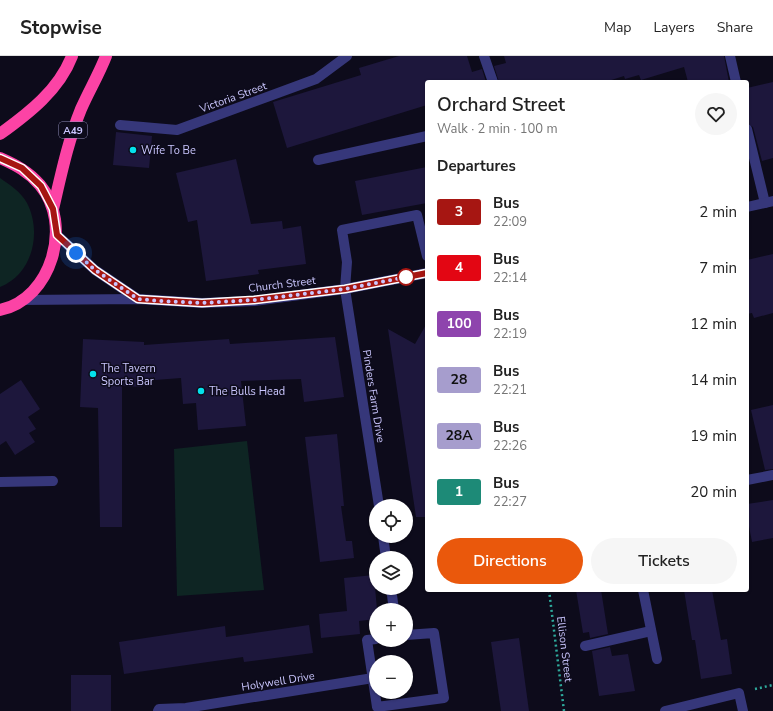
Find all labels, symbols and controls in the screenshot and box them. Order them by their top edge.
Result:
text: Stopwise [20,15,102,41]
text: Map [604,18,631,37]
text: Layers [653,18,695,37]
text: Share [717,18,753,37]
street label: Victoria Street [197,78,269,117]
text: Orchard Street [437,92,565,118]
button: heart [695,93,737,135]
text: Walk · 2 min · 100 m [437,120,558,138]
road number: A49 [59,122,87,138]
place label: Wife To Be [141,143,196,158]
marker: Wife To Be [128,145,138,155]
text: Departures [437,156,516,176]
text: Bus [493,193,519,213]
text: 3 [455,202,463,221]
text: 2 min [699,202,737,222]
text: 22:09 [493,213,527,231]
your location [66,243,86,263]
text: Bus [493,249,519,269]
text: 4 [455,258,463,277]
text: 7 min [699,258,737,278]
unlabelled marker [397,268,415,286]
text: 22:14 [493,269,527,287]
street label: Church Street [247,273,317,296]
text: Bus [493,305,519,325]
text: 100 [446,314,472,333]
text: 12 min [690,314,737,334]
text: 22:19 [493,325,527,343]
street label: Pinders Farm Drive [359,349,388,444]
place label: The Tavern Sports Bar [101,361,156,389]
text: Bus [493,361,519,381]
marker: The Tavern Sports Bar [88,369,98,379]
text: 28 [451,370,467,389]
text: 14 min [690,370,737,390]
text: 22:21 [493,381,527,399]
place label: The Bulls Head [209,384,285,399]
marker: The Bulls Head [196,386,206,396]
text: Bus [493,417,519,437]
text: 28A [445,426,473,445]
text: 19 min [690,426,737,446]
text: 22:26 [493,437,527,455]
text: Bus [493,473,519,493]
text: 1 [455,482,463,501]
text: 20 min [690,482,737,502]
text: 22:27 [493,493,527,511]
map controls [369,499,413,699]
button: locate [369,499,413,543]
button: Directions [437,538,583,584]
button: Tickets [591,538,737,584]
button: layers [369,551,413,595]
button: + [369,603,413,647]
street label: Ellison Street [553,615,576,683]
button: − [369,655,413,699]
street label: Holywell Drive [240,668,316,695]

